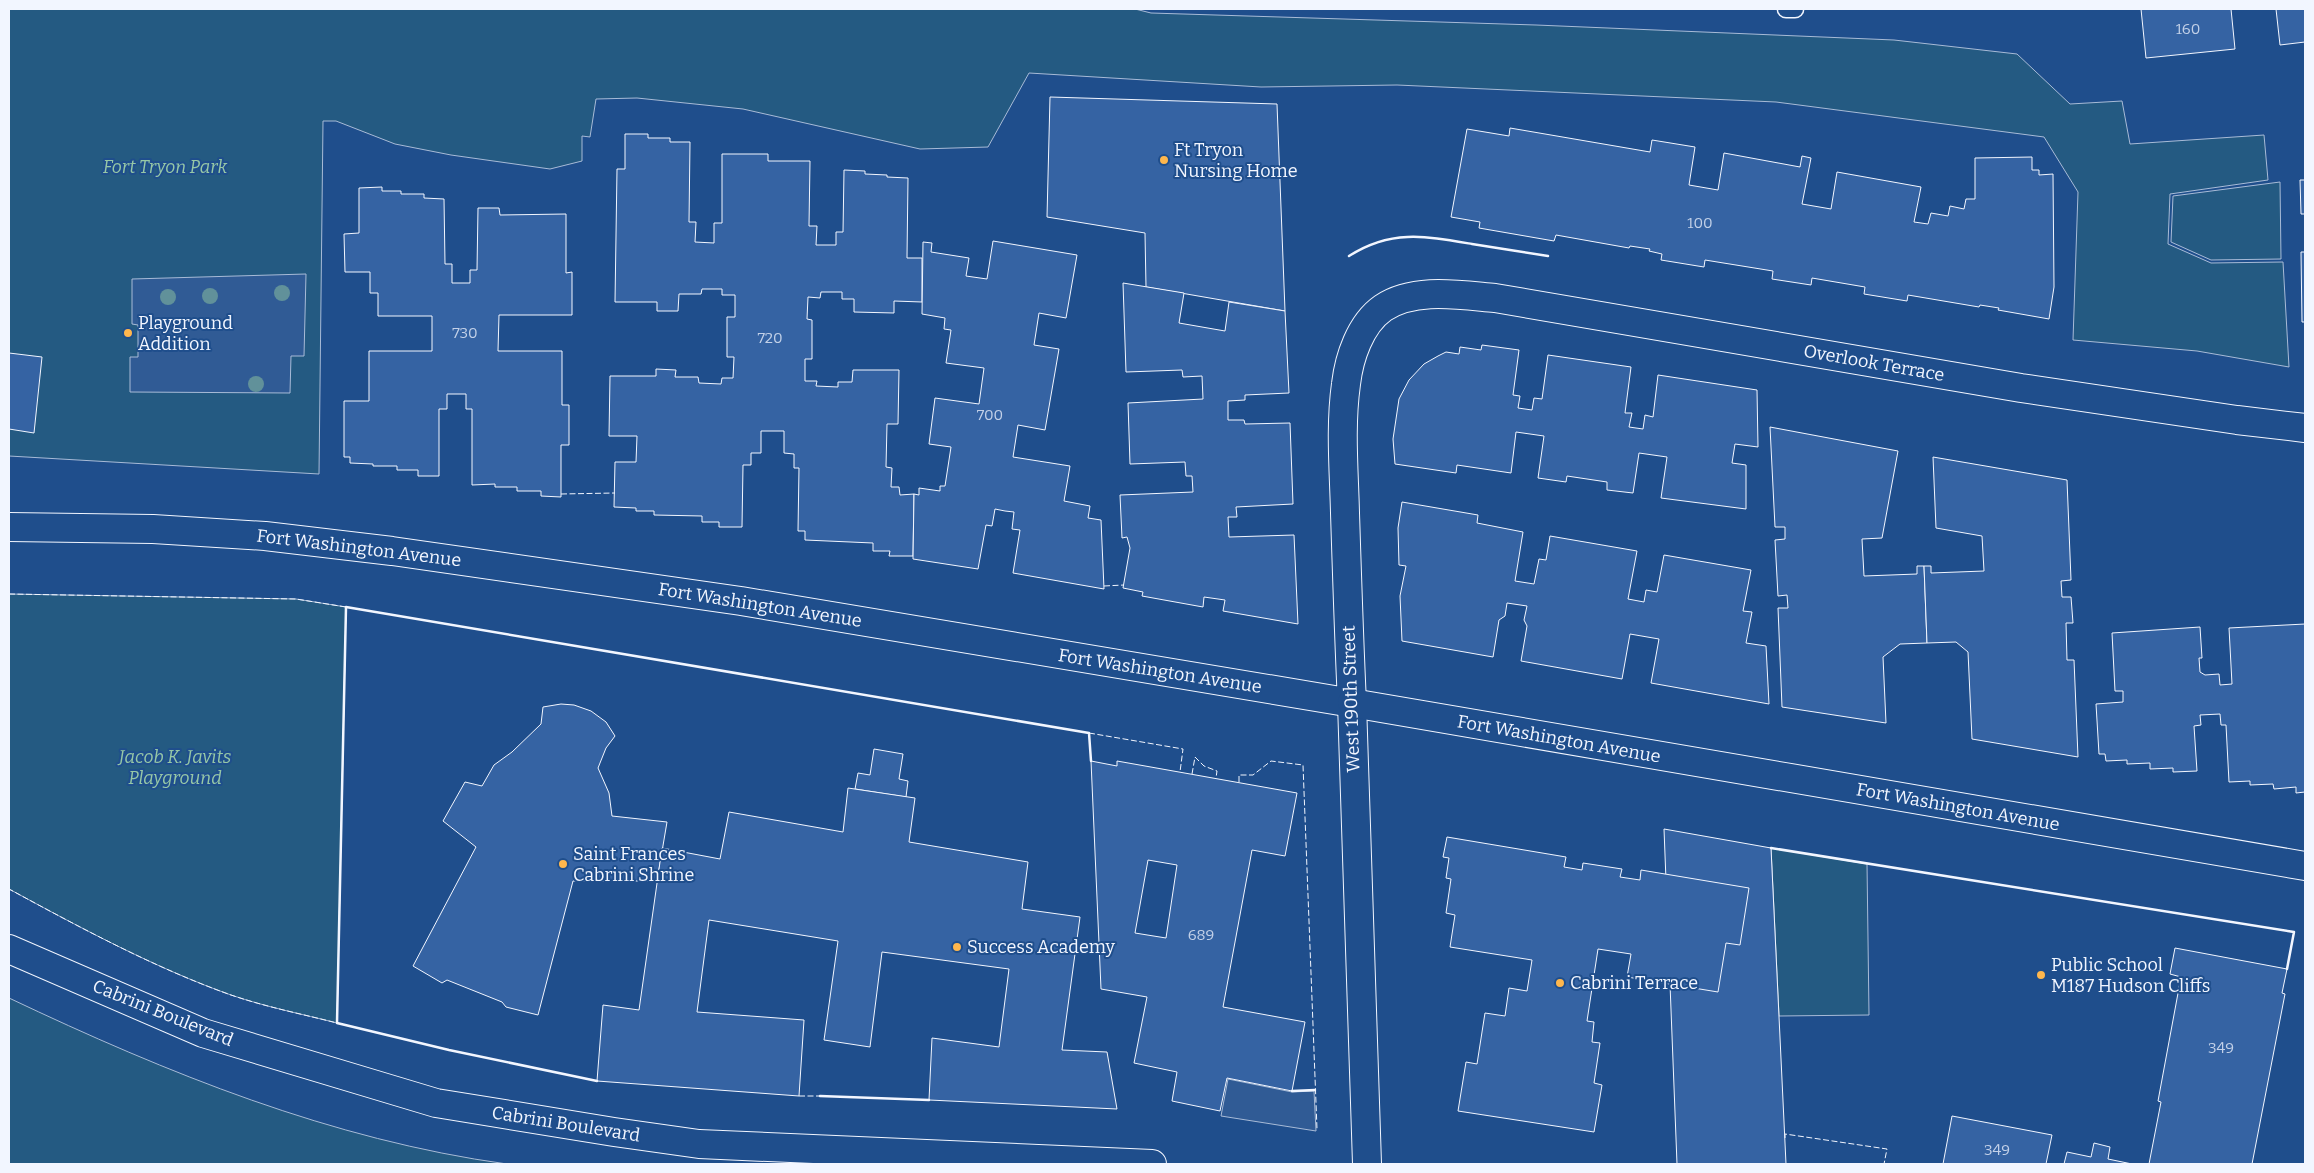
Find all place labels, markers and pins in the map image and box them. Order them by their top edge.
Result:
place label: Ft Tryon Nursing Home [1174,139,1298,182]
marker: Ft Tryon Nursing Home [1158,154,1170,166]
place label: Playground Addition [138,312,233,355]
marker: Playground Addition [122,327,134,339]
place label: Saint Frances Cabrini Shrine [573,843,694,886]
marker: Saint Frances Cabrini Shrine [557,858,569,870]
place label: Success Academy [967,936,1115,958]
marker: Success Academy [951,941,963,953]
place label: Public School M187 Hudson Cliffs [2051,954,2210,997]
marker: Public School M187 Hudson Cliffs [2035,969,2047,981]
place label: Cabrini Terrace [1570,972,1698,994]
marker: Cabrini Terrace [1554,977,1566,989]

